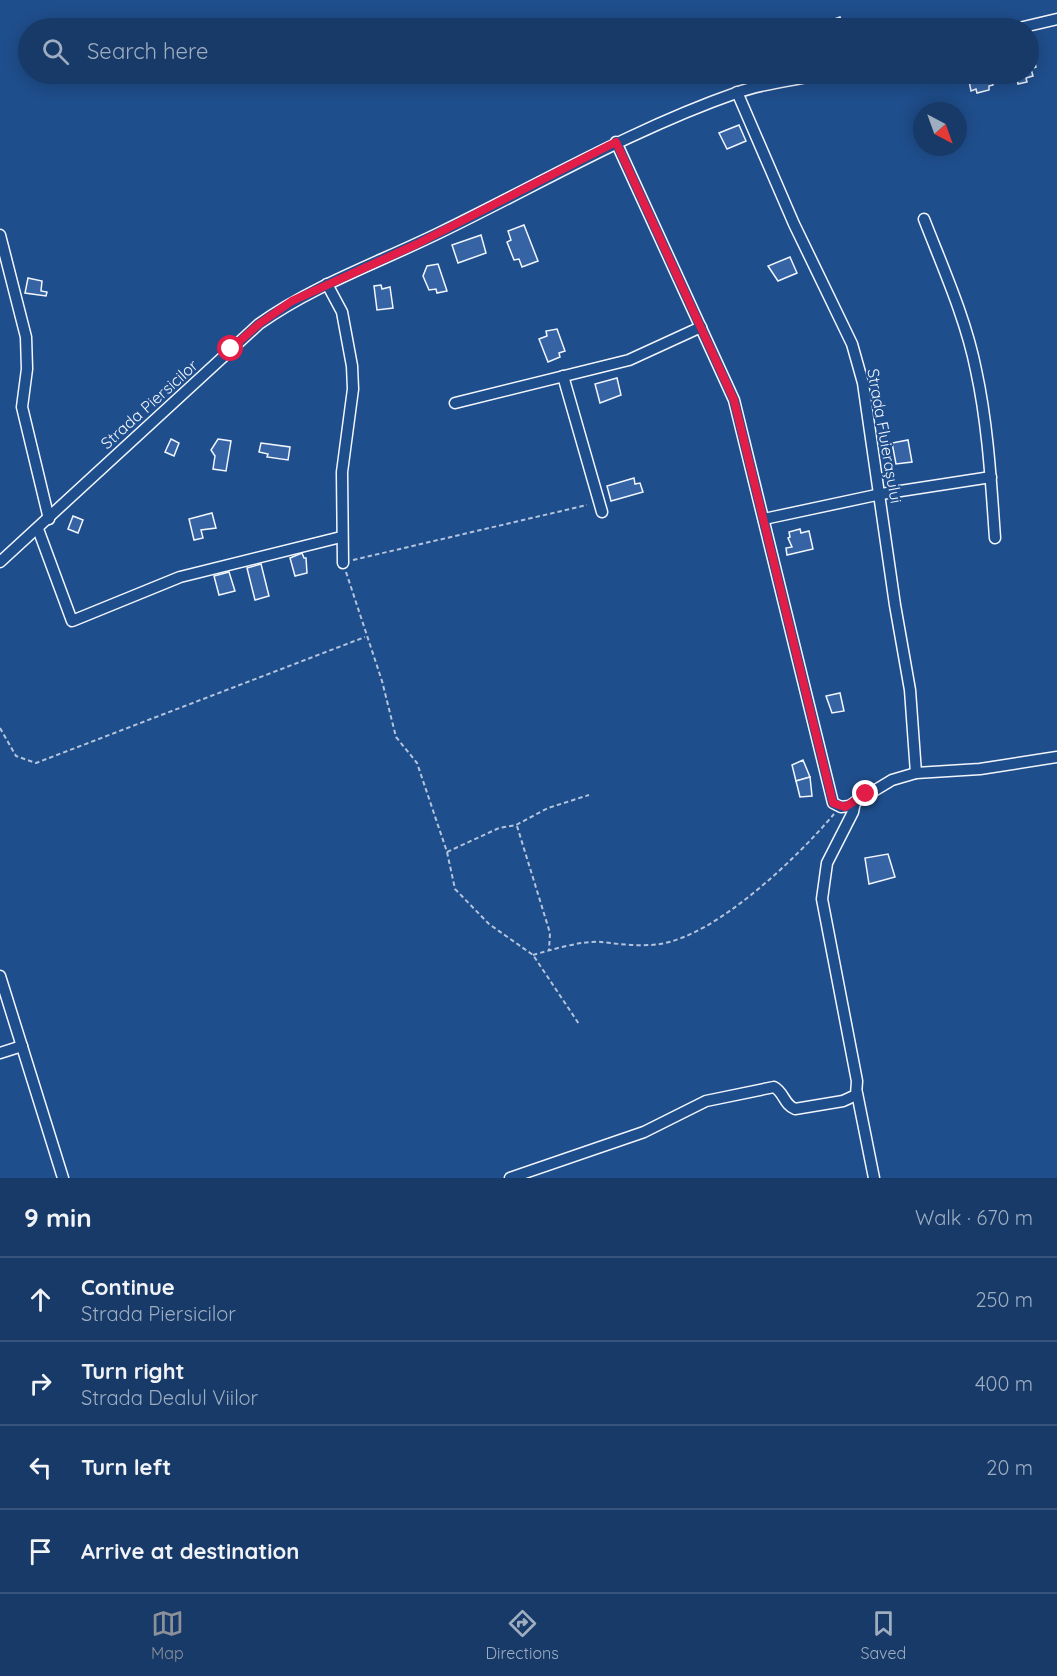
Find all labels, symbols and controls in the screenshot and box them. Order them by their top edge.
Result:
search box [18,18,1039,84]
icon: search [39,35,72,68]
text: Search here [87,37,208,65]
north arrow [913,102,967,156]
route start [217,335,243,361]
street label: Strada Piersicilor [96,355,202,453]
street label: Strada Fluierașului [863,367,907,505]
route end [852,780,878,806]
text: 9 min [24,1201,92,1234]
text: Walk · 670 m [915,1205,1033,1230]
text: Continue [81,1273,175,1301]
icon: ahead [24,1283,57,1316]
text: 250 m [975,1287,1033,1312]
text: Strada Piersicilor [81,1301,236,1326]
text: Turn right [81,1357,185,1385]
icon: right [24,1367,57,1400]
text: 400 m [975,1371,1033,1396]
text: Strada Dealul Viilor [81,1385,258,1410]
icon: left [24,1451,57,1484]
text: Turn left [81,1453,171,1481]
text: 20 m [986,1455,1033,1480]
icon: arrive [24,1535,57,1568]
text: Arrive at destination [81,1537,299,1565]
tab: Map [151,1607,184,1663]
tab: Directions [486,1607,559,1663]
tab: Saved [861,1607,906,1663]

